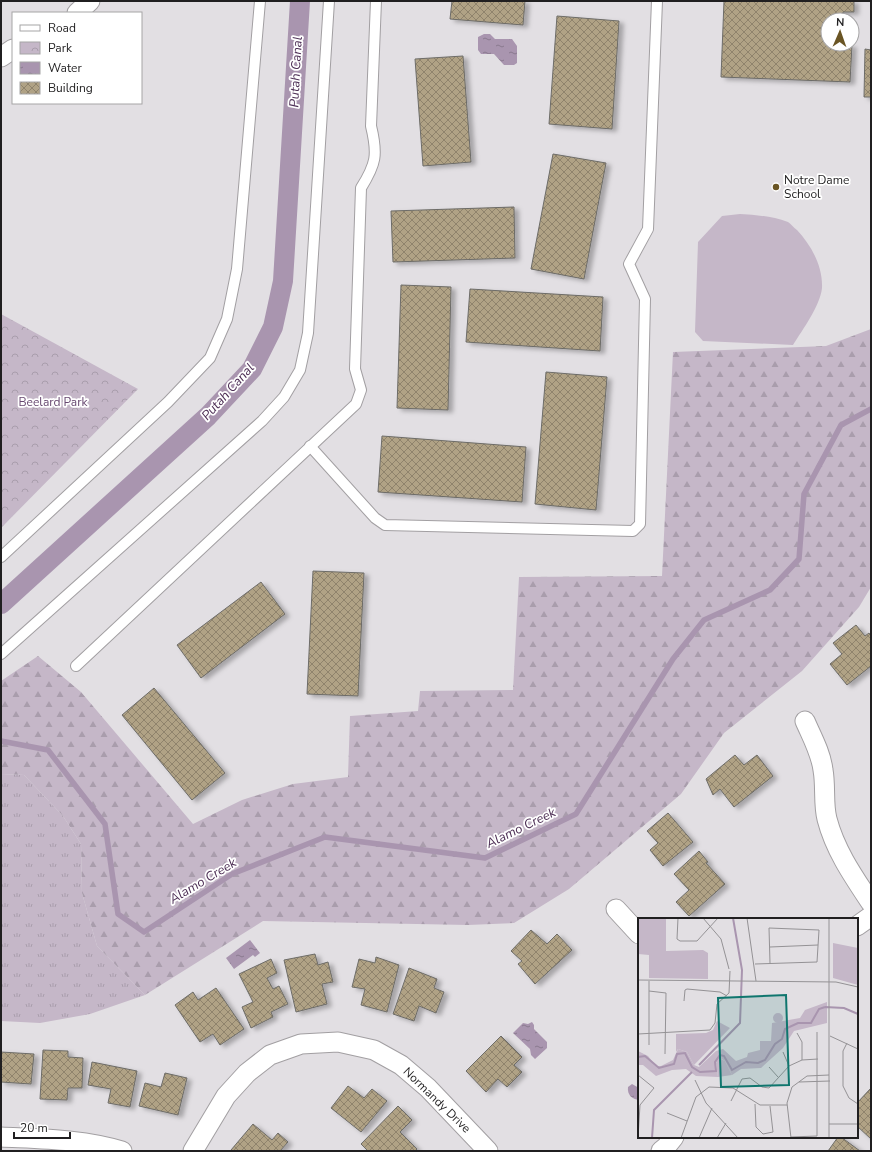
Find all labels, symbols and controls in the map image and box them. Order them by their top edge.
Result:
legend [12,12,142,104]
north arrow [820,12,860,52]
text: N [836,15,845,30]
text: Road [48,20,76,36]
water label: Putah Canal [285,36,307,108]
text: Park [48,40,73,56]
text: Water [48,60,82,76]
text: Building [48,80,93,96]
place label: Notre Dame School [784,172,849,202]
marker: Notre Dame School [771,182,781,192]
water label: Putah Canal [198,359,259,424]
park label: Beelard Park [18,394,89,410]
water label: Alamo Creek [482,803,559,853]
water label: Alamo Creek [165,854,240,909]
inset map [638,918,858,1138]
street label: Normandy Drive [400,1064,474,1136]
scale bar [14,1114,70,1140]
text: 20 m [20,1120,48,1136]

